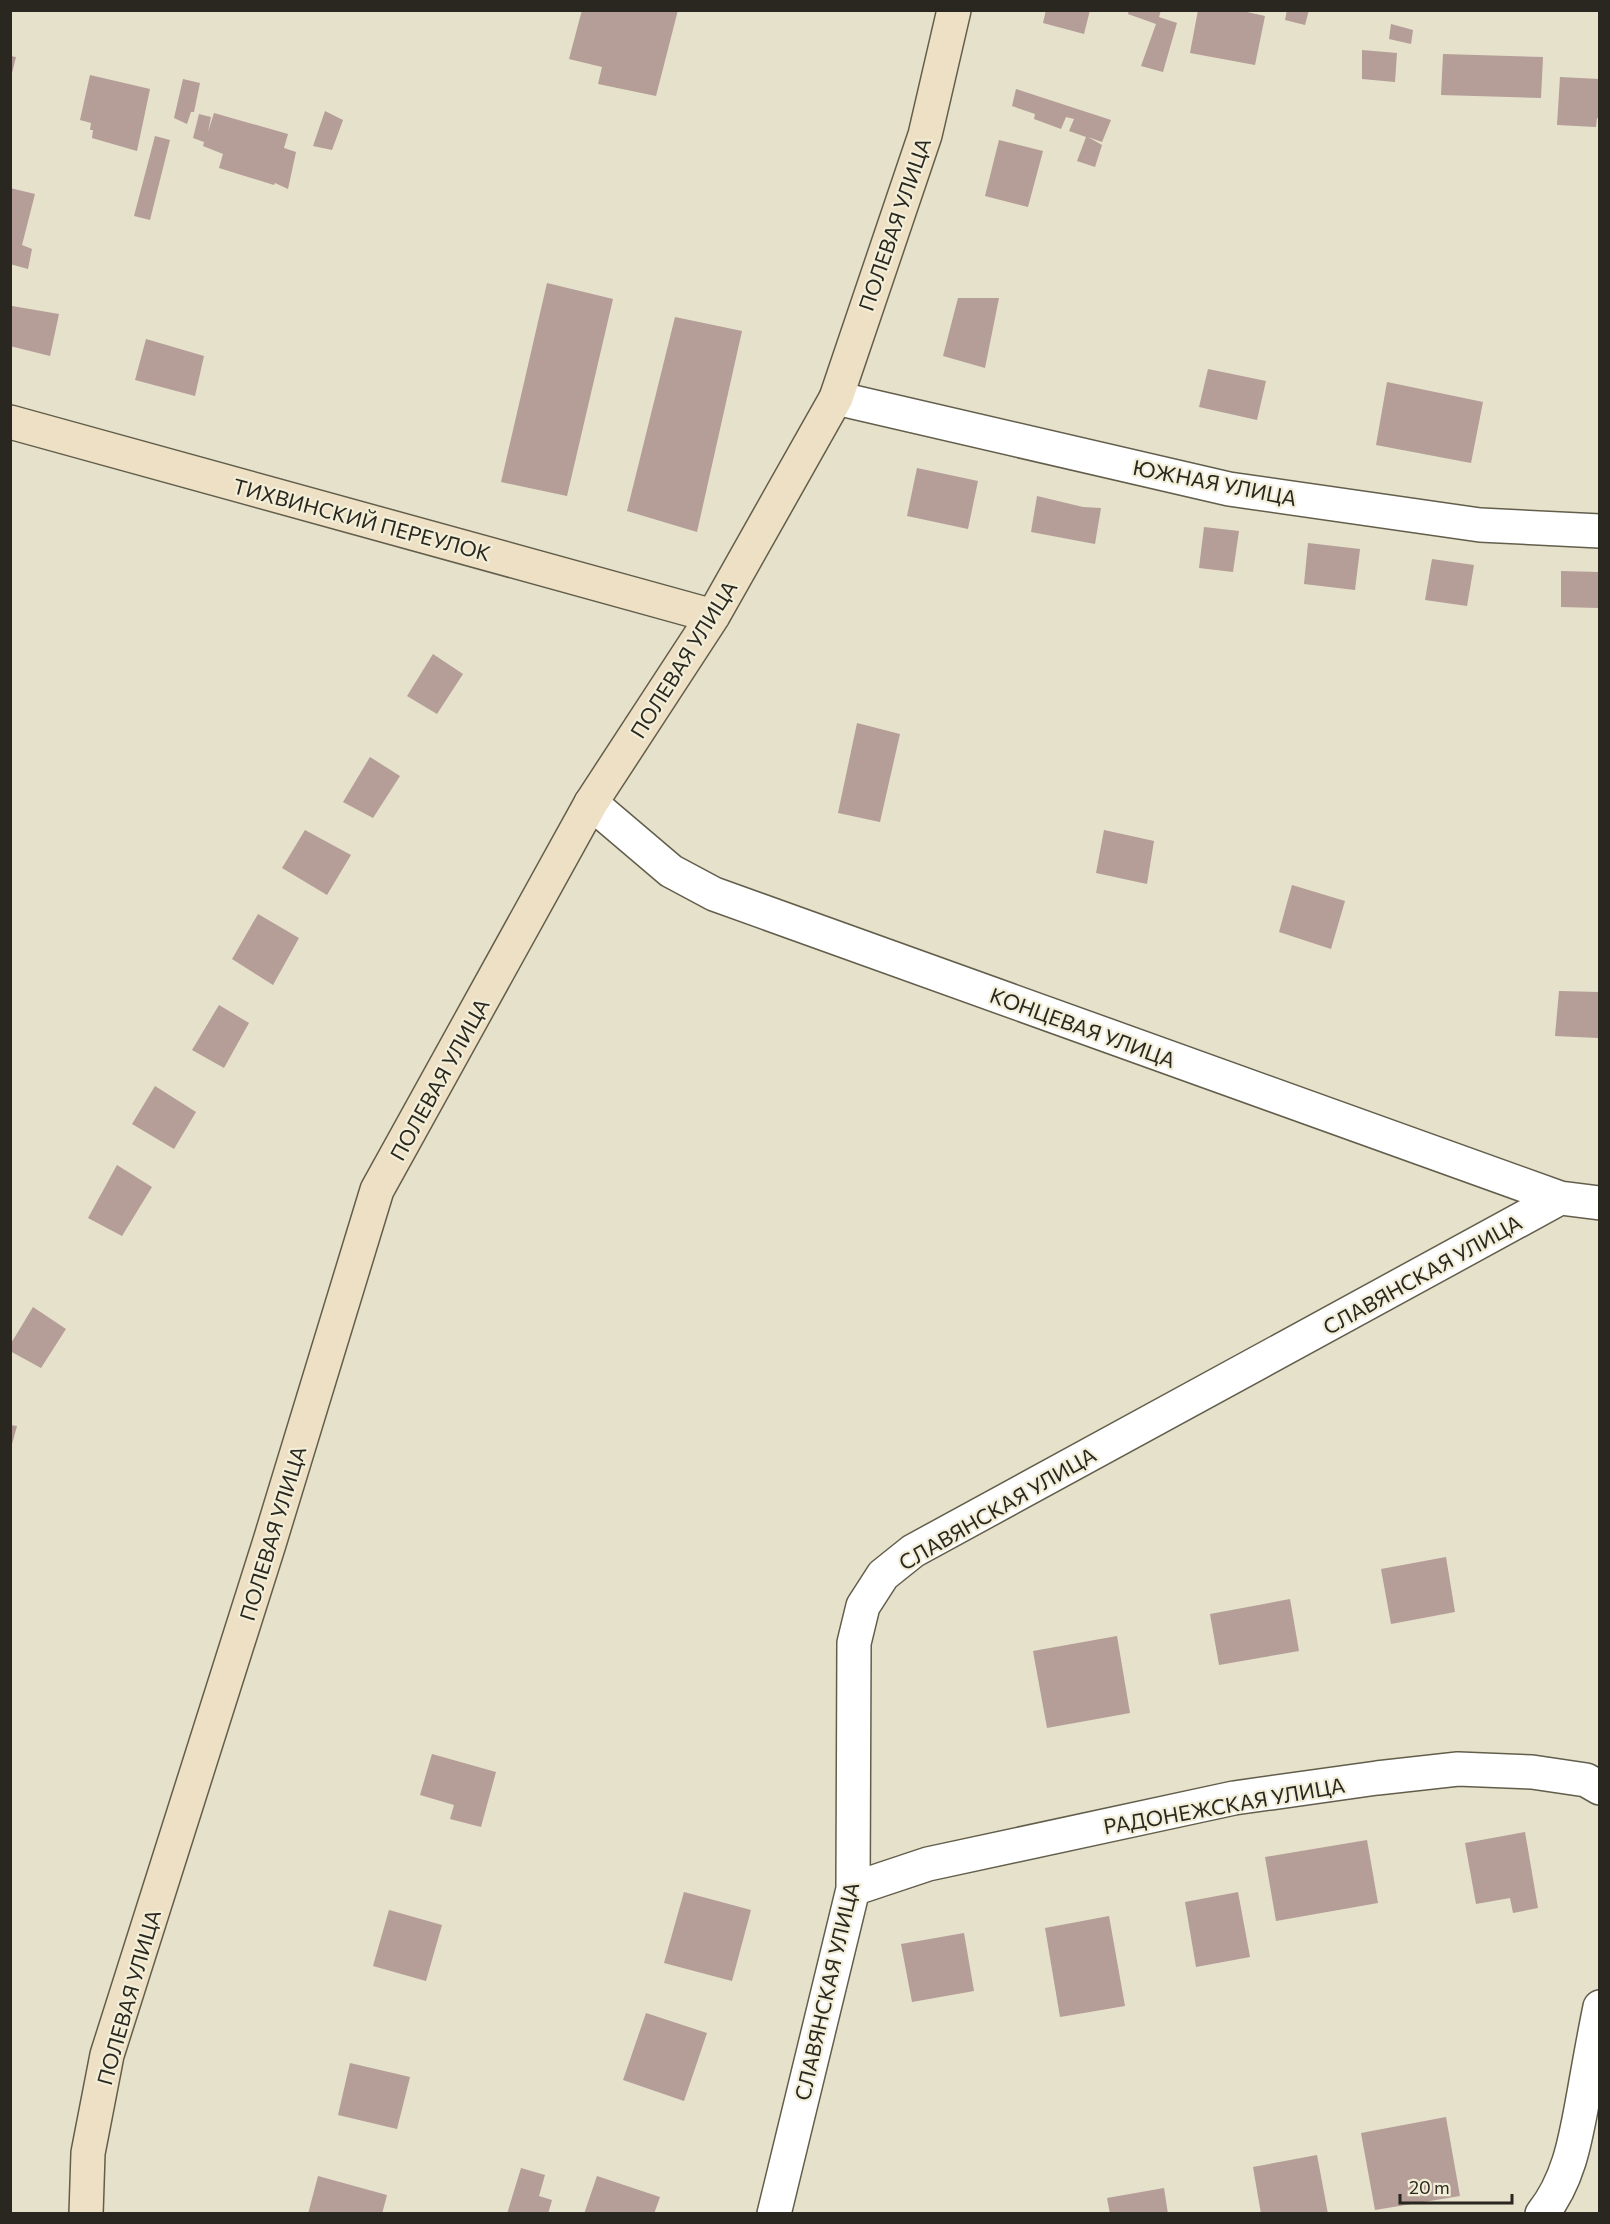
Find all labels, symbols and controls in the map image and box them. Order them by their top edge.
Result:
street label: ПОЛЕВАЯ УЛИЦА [853,134,935,314]
street label: ЮЖНАЯ УЛИЦА [1131,454,1299,510]
street label: ТИХВИНСКИЙ ПЕРЕУЛОК [230,473,494,565]
street label: ПОЛЕВАЯ УЛИЦА [624,576,742,742]
street label: КОНЦЕВАЯ УЛИЦА [987,982,1179,1072]
street label: ПОЛЕВАЯ УЛИЦА [384,994,494,1164]
street label: СЛАВЯНСКАЯ УЛИЦА [1318,1209,1526,1339]
street label: СЛАВЯНСКАЯ УЛИЦА [894,1441,1100,1575]
street label: ПОЛЕВАЯ УЛИЦА [234,1443,310,1623]
street label: РАДОНЕЖСКАЯ УЛИЦА [1101,1771,1347,1839]
street label: СЛАВЯНСКАЯ УЛИЦА [789,1879,863,2103]
street label: ПОЛЕВАЯ УЛИЦА [91,1906,165,2088]
scale bar [1400,2167,1512,2205]
text: 20 m [1409,2176,1450,2198]

